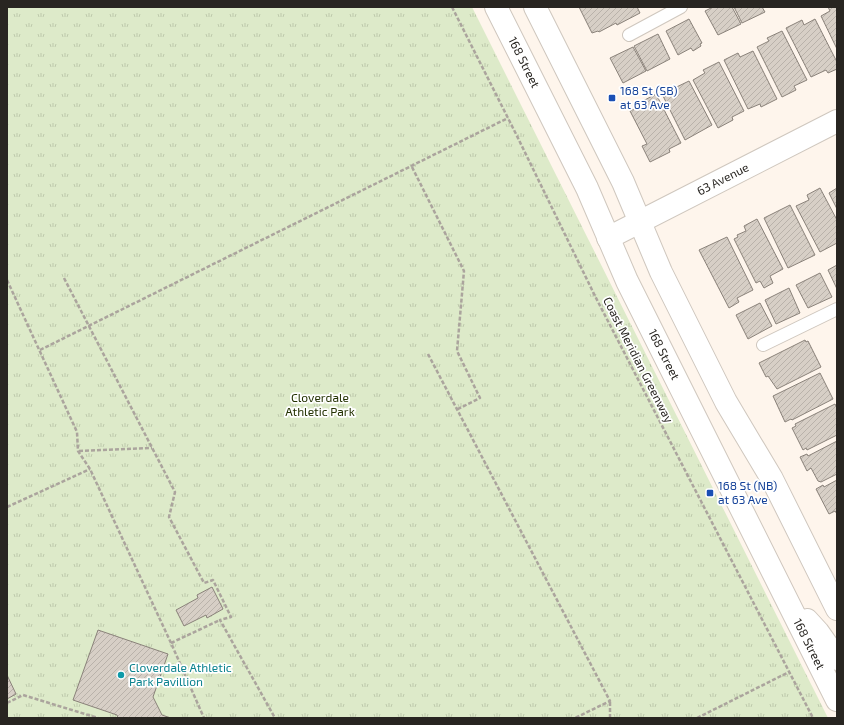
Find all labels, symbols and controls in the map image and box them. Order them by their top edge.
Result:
street label: 168 Street [506,34,544,90]
place label: 168 St (SB) at 63 Ave [620,83,677,111]
marker: 168 St (SB) at 63 Ave [607,93,617,103]
street label: 63 Avenue [694,159,751,197]
street label: Coast Meridian Greenway [601,294,677,425]
street label: 168 Street [646,326,683,382]
park label: Cloverdale Athletic Park [285,390,355,418]
place label: 168 St (NB) at 63 Ave [718,478,777,506]
marker: 168 St (NB) at 63 Ave [705,488,715,498]
street label: 168 Street [791,616,829,672]
place label: Cloverdale Athletic Park Pavillion [129,660,232,688]
marker: Cloverdale Athletic Park Pavillion [116,670,126,680]

